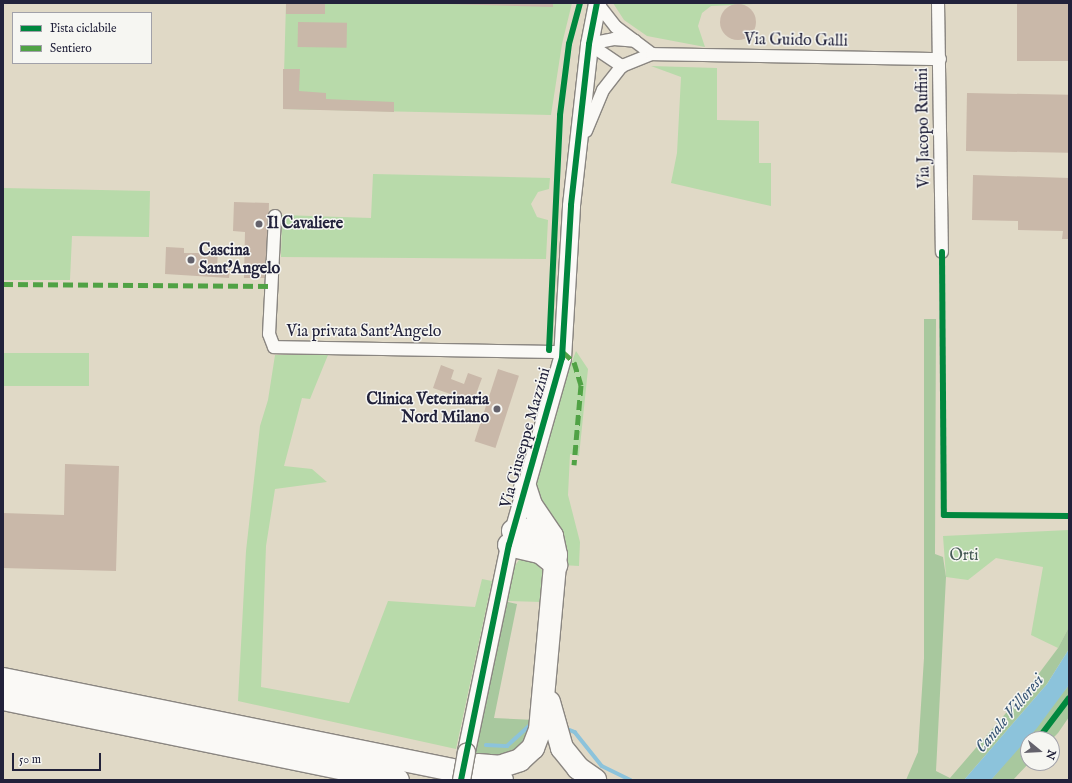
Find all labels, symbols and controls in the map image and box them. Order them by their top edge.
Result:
legend [12,12,152,64]
text: Pista ciclabile [50,21,117,36]
street label: Via Guido Galli [744,30,848,52]
text: Sentiero [50,41,92,56]
street label: Via Jacopo Ruffini [913,68,935,188]
place label: Il Cavaliere [267,214,343,234]
marker: Il Cavaliere [254,219,264,229]
place label: Cascina Sant'Angelo [199,241,280,279]
marker: Cascina Sant'Angelo [186,255,196,265]
street label: Via privata Sant'Angelo [287,322,441,342]
street label: Via Giuseppe Mazzini [497,365,555,511]
place label: Clinica Veterinaria Nord Milano [366,390,489,428]
marker: Clinica Veterinaria Nord Milano [492,404,502,414]
park label: Orti [950,546,978,566]
water label: Canale Villoresi [971,671,1049,757]
north arrow [1020,731,1060,771]
scale bar [14,745,103,771]
text: N [1042,748,1059,761]
text: 50 m [19,752,41,767]

